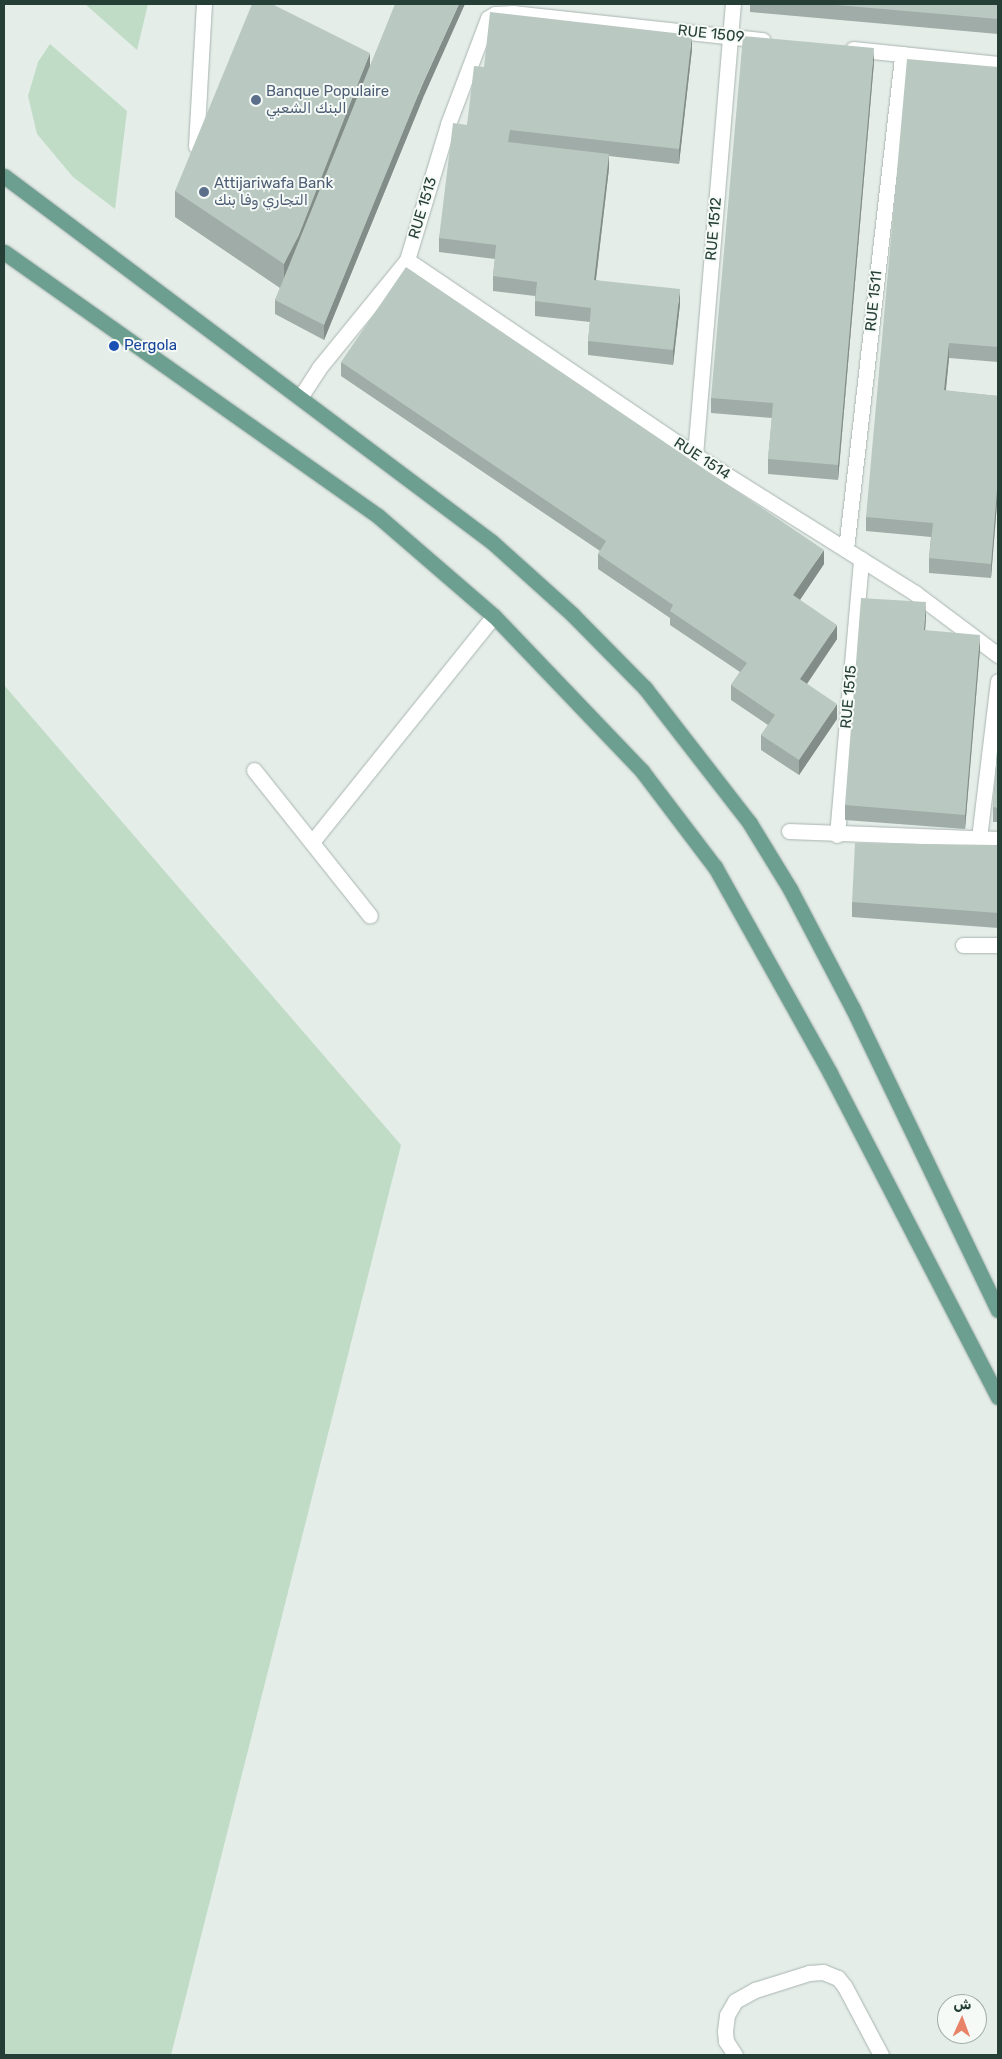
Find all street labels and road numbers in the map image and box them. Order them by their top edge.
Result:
street label: RUE 1509 [677,22,745,46]
street label: RUE 1513 [405,175,441,241]
street label: RUE 1512 [702,197,726,261]
street label: RUE 1511 [862,270,886,332]
street label: RUE 1514 [670,434,734,484]
street label: RUE 1515 [837,665,861,729]

